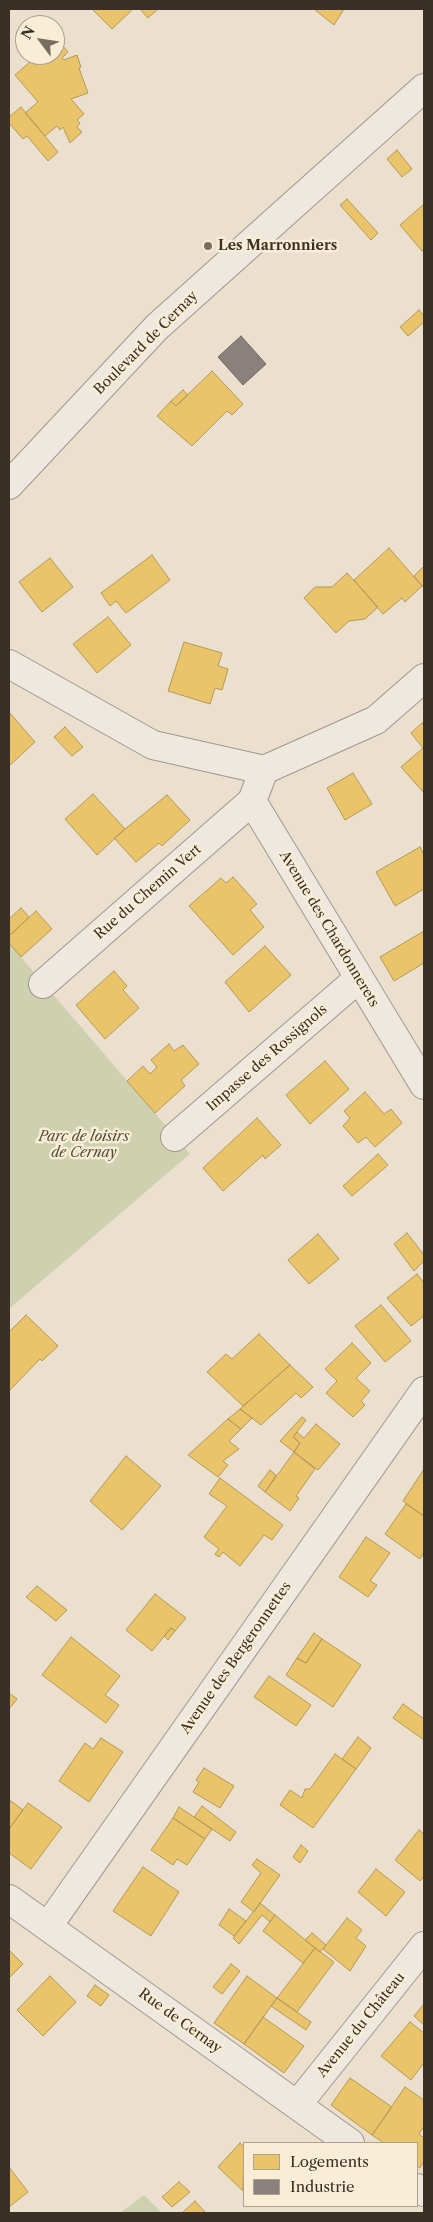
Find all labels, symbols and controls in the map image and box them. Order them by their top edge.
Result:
north arrow [15,15,65,65]
text: N [17,23,39,43]
place label: Les Marronniers [218,238,337,254]
marker: Les Marronniers [202,240,214,252]
street label: Boulevard de Cernay [91,288,201,398]
street label: Rue du Chemin Vert [91,841,205,943]
street label: Avenue des Chardonnerets [276,848,382,1010]
street label: Impasse des Rossignols [203,1001,331,1115]
park label: Parc de loisirs de Cernay [39,1129,129,1162]
street label: Avenue des Bergeronnettes [177,1579,295,1737]
street label: Avenue du Château [314,1969,408,2081]
street label: Rue de Cernay [135,1985,225,2057]
legend [243,2142,418,2207]
text: Logements [290,2152,369,2171]
text: Industrie [290,2177,354,2196]

